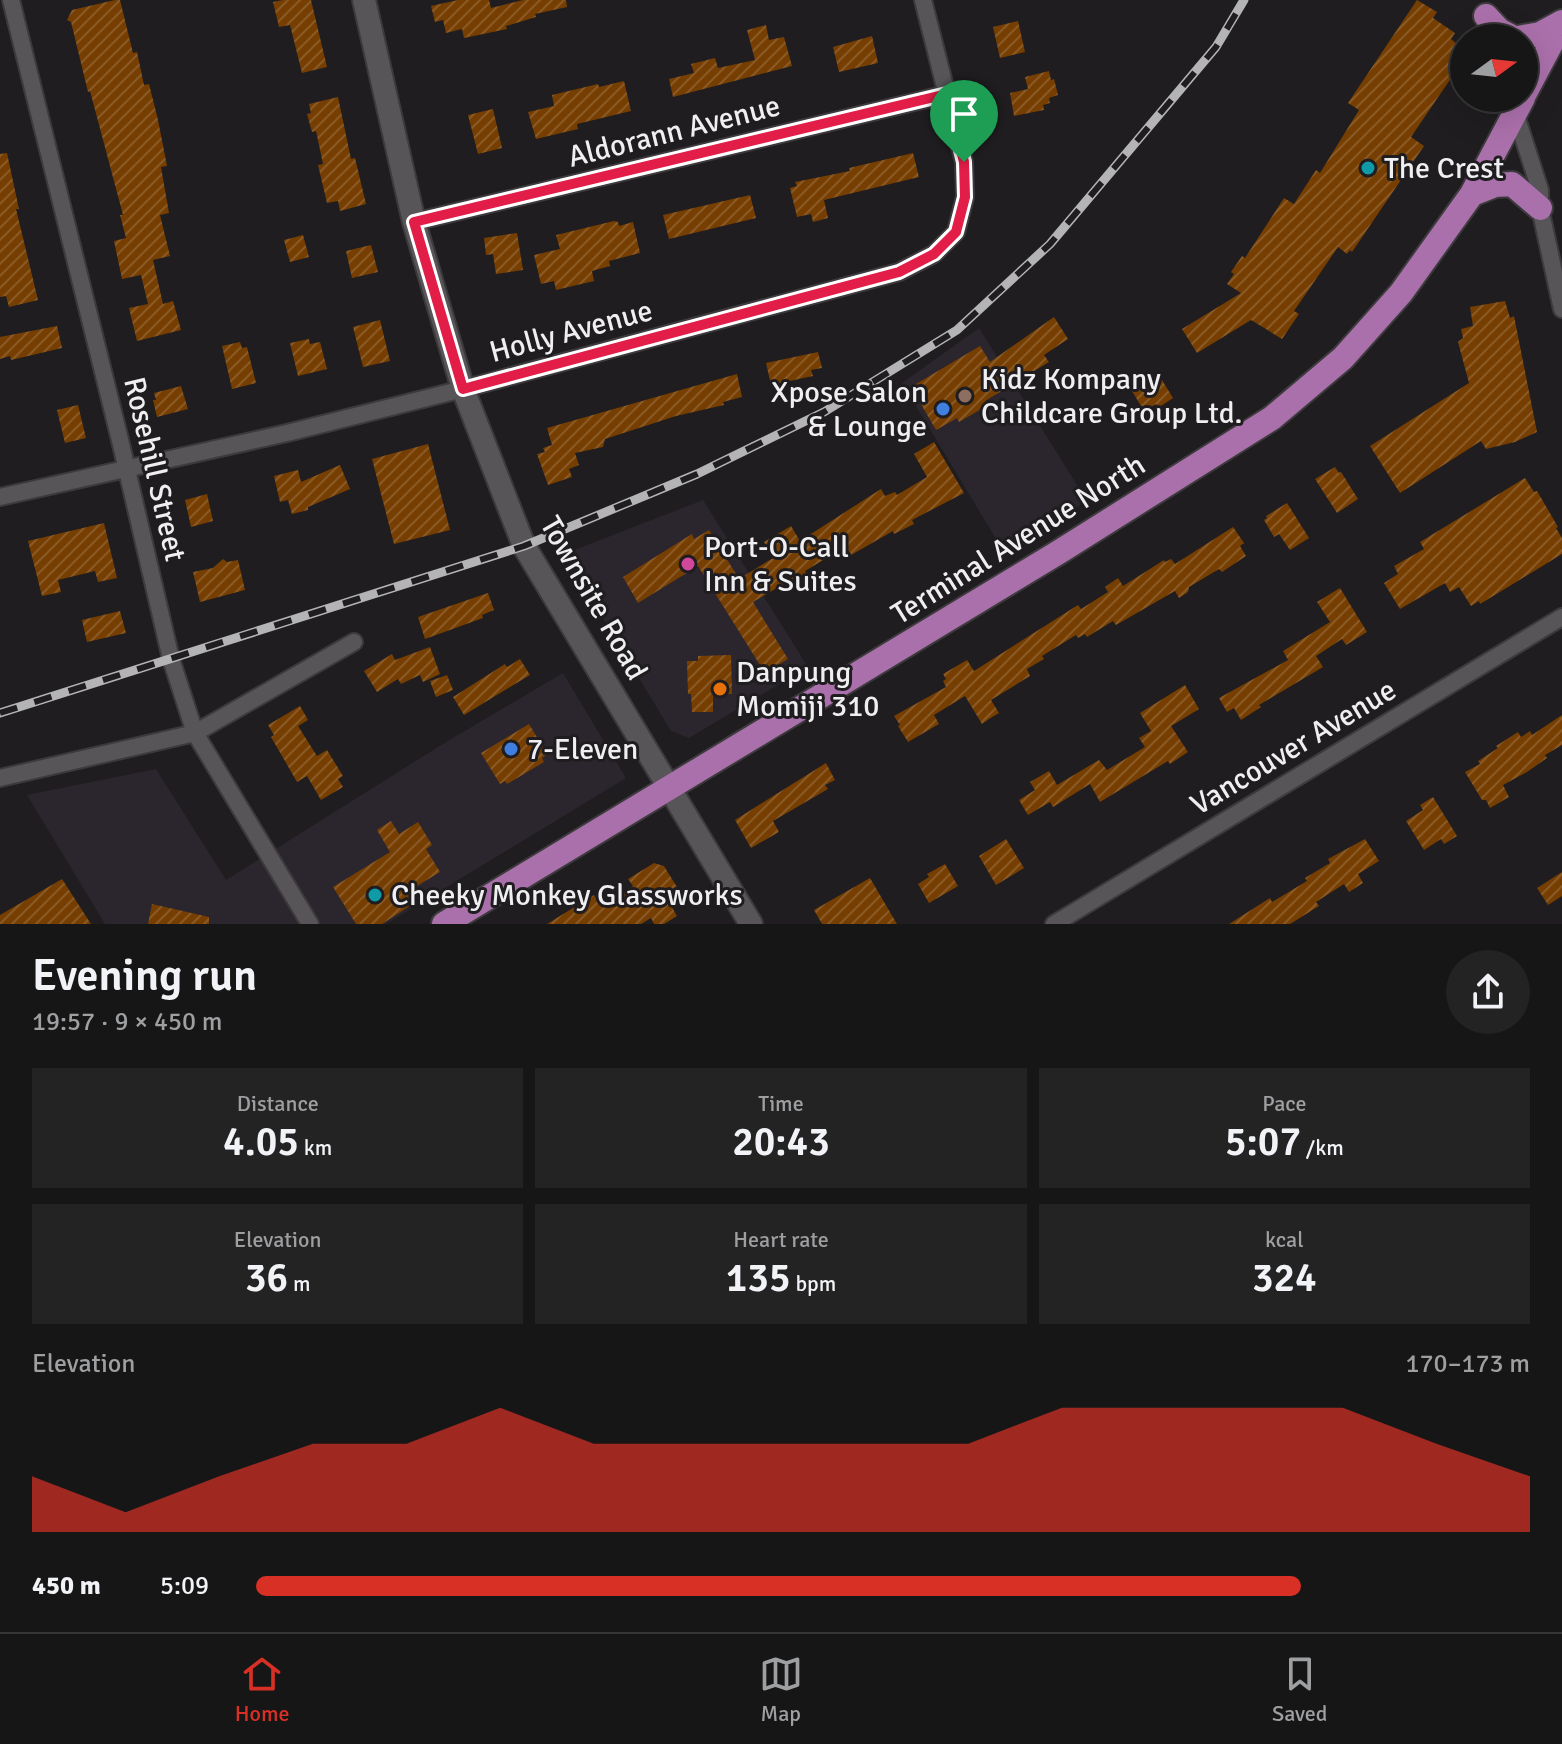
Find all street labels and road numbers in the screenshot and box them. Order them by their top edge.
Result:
street label: Aldorann Avenue [564,87,784,176]
street label: Holly Avenue [486,292,657,371]
street label: Rosehill Street [115,373,194,565]
street label: Terminal Avenue North [885,446,1152,633]
street label: Townsite Road [532,510,655,687]
street label: Vancouver Avenue [1184,671,1403,823]

